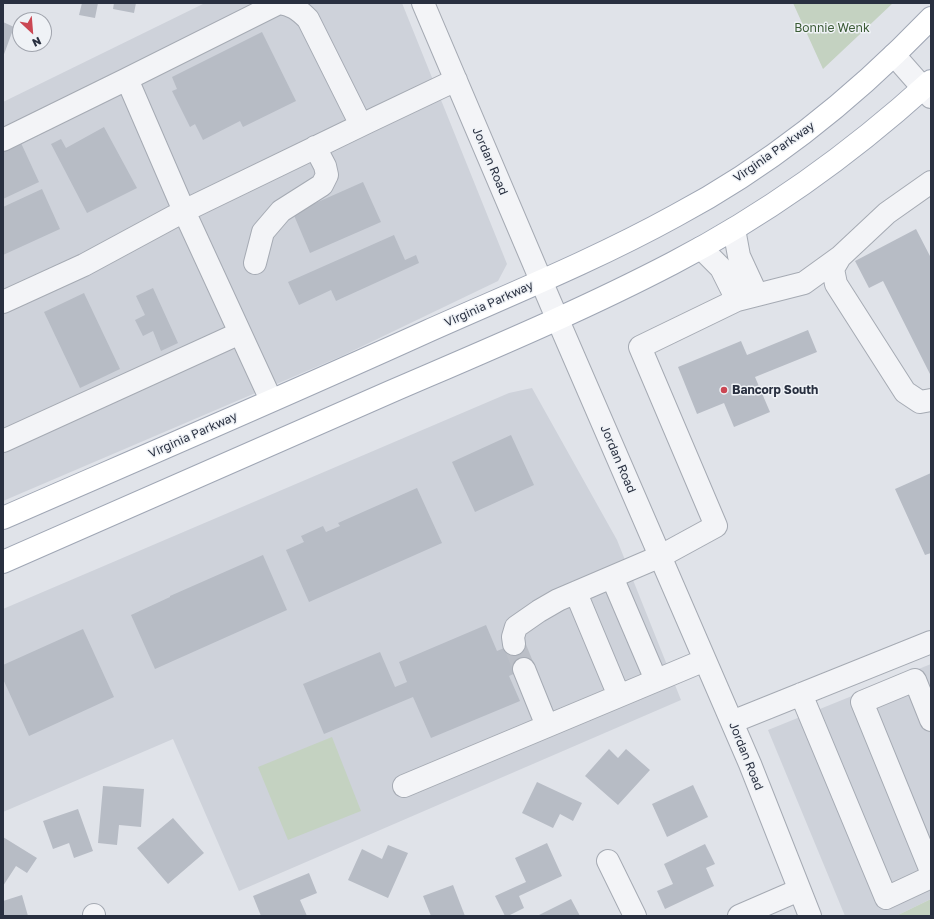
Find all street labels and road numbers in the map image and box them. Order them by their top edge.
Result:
street label: Virginia Parkway [731,119,817,185]
street label: Jordan Road [469,125,511,197]
street label: Virginia Parkway [442,278,536,330]
street label: Virginia Parkway [146,409,240,461]
street label: Jordan Road [597,423,639,495]
street label: Jordan Road [726,720,766,792]

